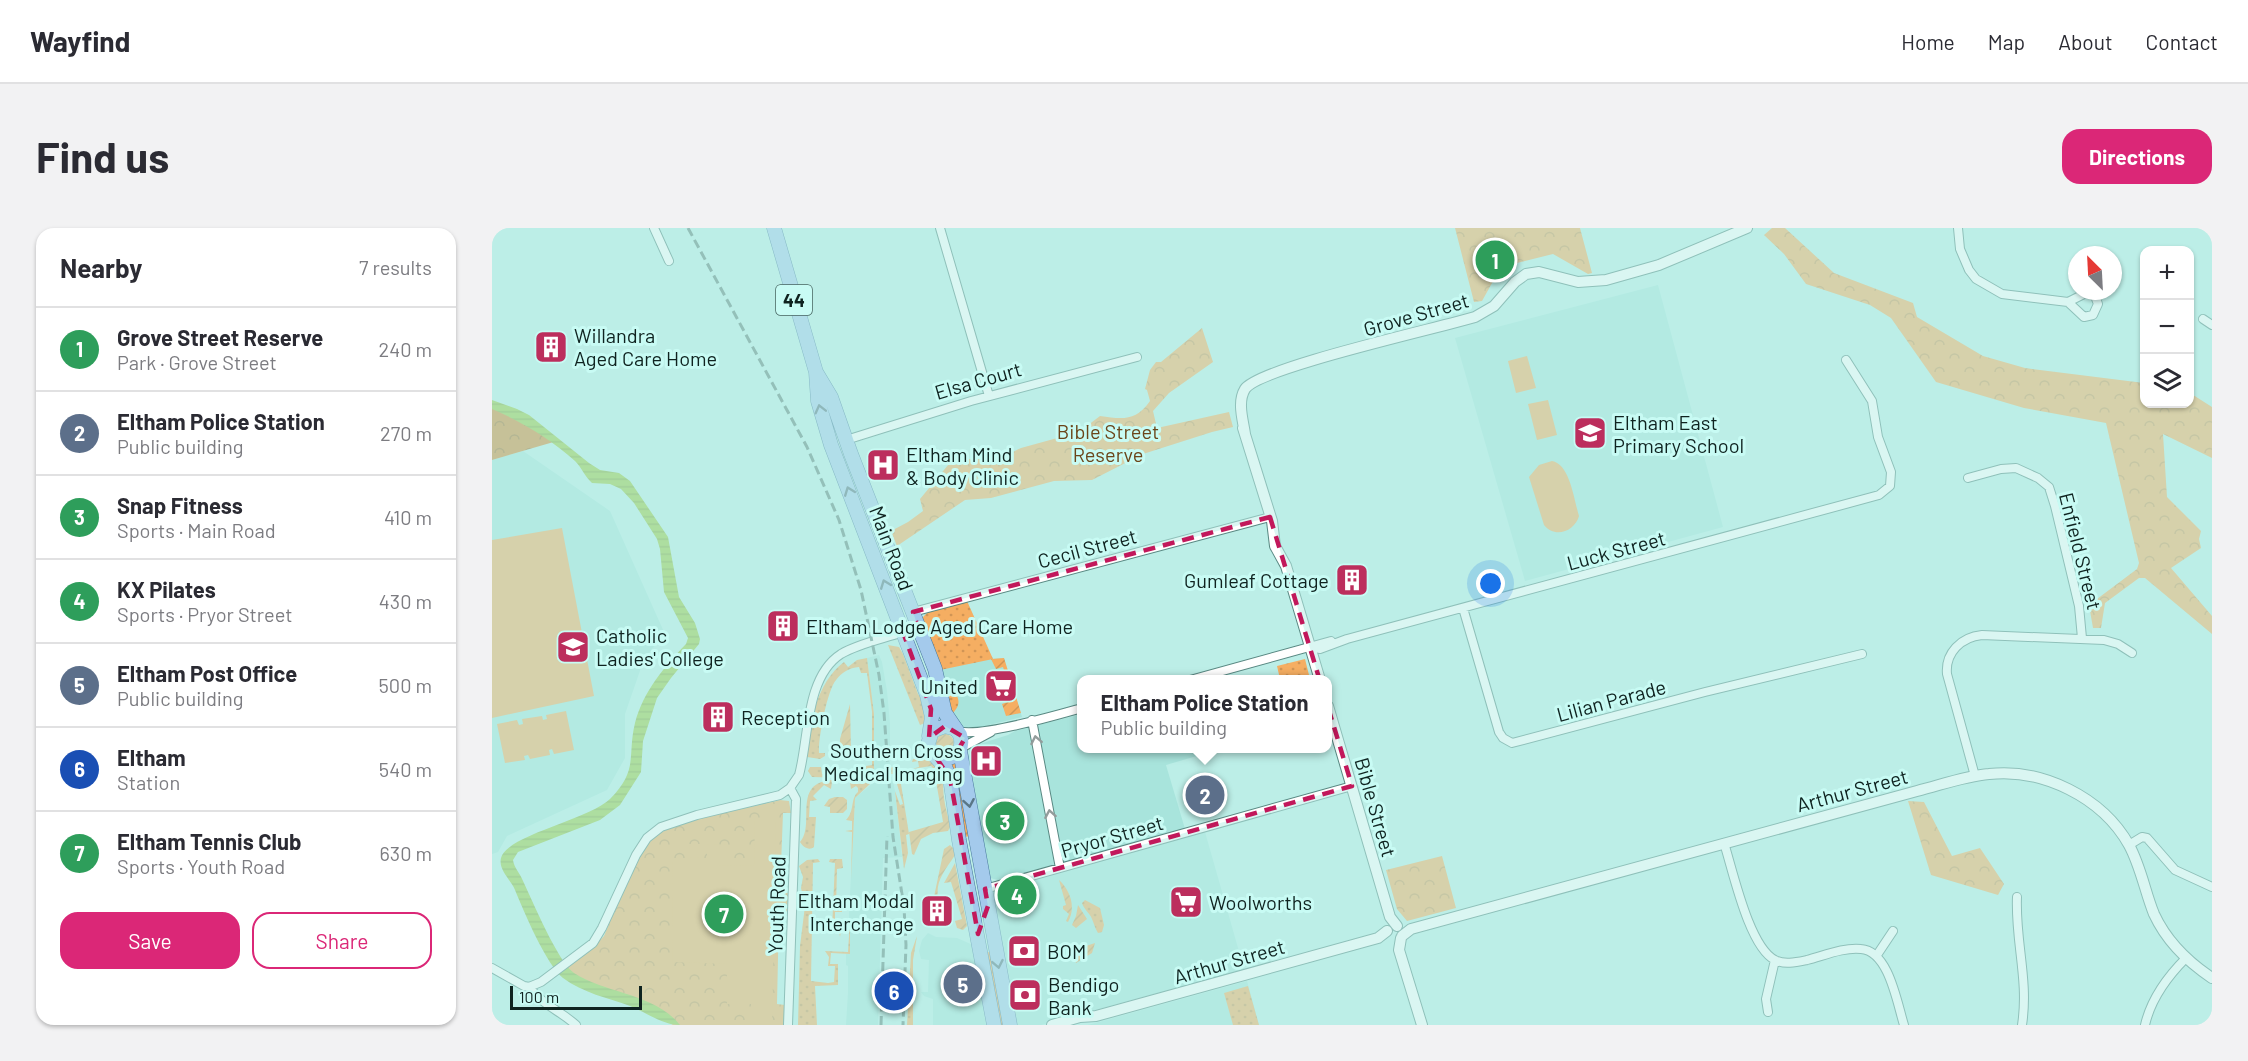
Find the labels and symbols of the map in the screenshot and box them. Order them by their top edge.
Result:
pin: 1 [1476,237,1514,282]
north arrow [2068,246,2122,300]
road number: 44 [776,285,812,315]
street label: Grove Street [1361,288,1471,340]
place label: Willandra Aged Care Home [574,323,717,370]
building icon: Willandra Aged Care Home [533,329,569,365]
street label: Elsa Court [932,356,1024,404]
one-way arrow [815,404,828,414]
place label: Eltham East Primary School [1613,410,1744,457]
school or university icon: Eltham East Primary School [1572,415,1608,451]
park label: Bible Street Reserve [1057,419,1159,466]
place label: Eltham Mind & Body Clinic [906,442,1019,489]
hospital icon: Eltham Mind & Body Clinic [865,447,901,483]
one-way arrow [843,486,856,496]
street label: Enfield Street [2055,490,2107,612]
street label: Main Road [865,502,919,594]
street label: Cecil Street [1035,523,1139,573]
street label: Luck Street [1564,525,1668,575]
building icon: Gumleaf Cottage [1334,562,1370,598]
place label: Gumleaf Cottage [1184,568,1329,592]
your location [1476,569,1505,598]
one-way arrow [880,579,892,590]
building icon: Eltham Lodge Aged Care Home [765,608,801,644]
place label: Eltham Lodge Aged Care Home [806,614,1073,638]
place label: Catholic Ladies' College [596,623,724,670]
school or university icon: Catholic Ladies' College [555,629,591,665]
supermarket icon: United [983,668,1019,704]
place label: United [921,674,978,698]
street label: Lilian Parade [1554,674,1668,726]
building icon: Reception [700,699,736,735]
place label: Reception [741,705,830,729]
one-way arrow [1030,735,1043,745]
place label: Southern Cross Medical Imaging [824,738,963,785]
hospital icon: Southern Cross Medical Imaging [968,743,1004,779]
street label: Bible Street [1350,754,1402,860]
street label: Arthur Street [1794,764,1910,816]
pin: 2 [1186,772,1224,818]
one-way arrow [962,798,975,808]
pin: 3 [986,798,1024,844]
one-way arrow [1044,809,1057,819]
street label: Pryor Street [1058,810,1166,862]
street label: Youth Road [762,856,790,954]
pin: 4 [998,872,1036,918]
supermarket icon: Woolworths [1168,884,1204,920]
place label: Eltham Modal Interchange [798,888,914,935]
place label: Woolworths [1209,890,1312,914]
pin: 7 [704,892,744,936]
building icon: Eltham Modal Interchange [919,893,955,929]
bank icon: BOM [1006,933,1042,969]
street label: Arthur Street [1171,934,1287,988]
place label: BOM [1047,939,1086,963]
one-way arrow [991,958,1004,968]
pin: 5 [944,962,982,1006]
pin: 6 [874,968,914,1014]
place label: Bendigo Bank [1048,972,1119,1019]
bank icon: Bendigo Bank [1007,977,1043,1013]
scale bar [510,983,642,1010]

